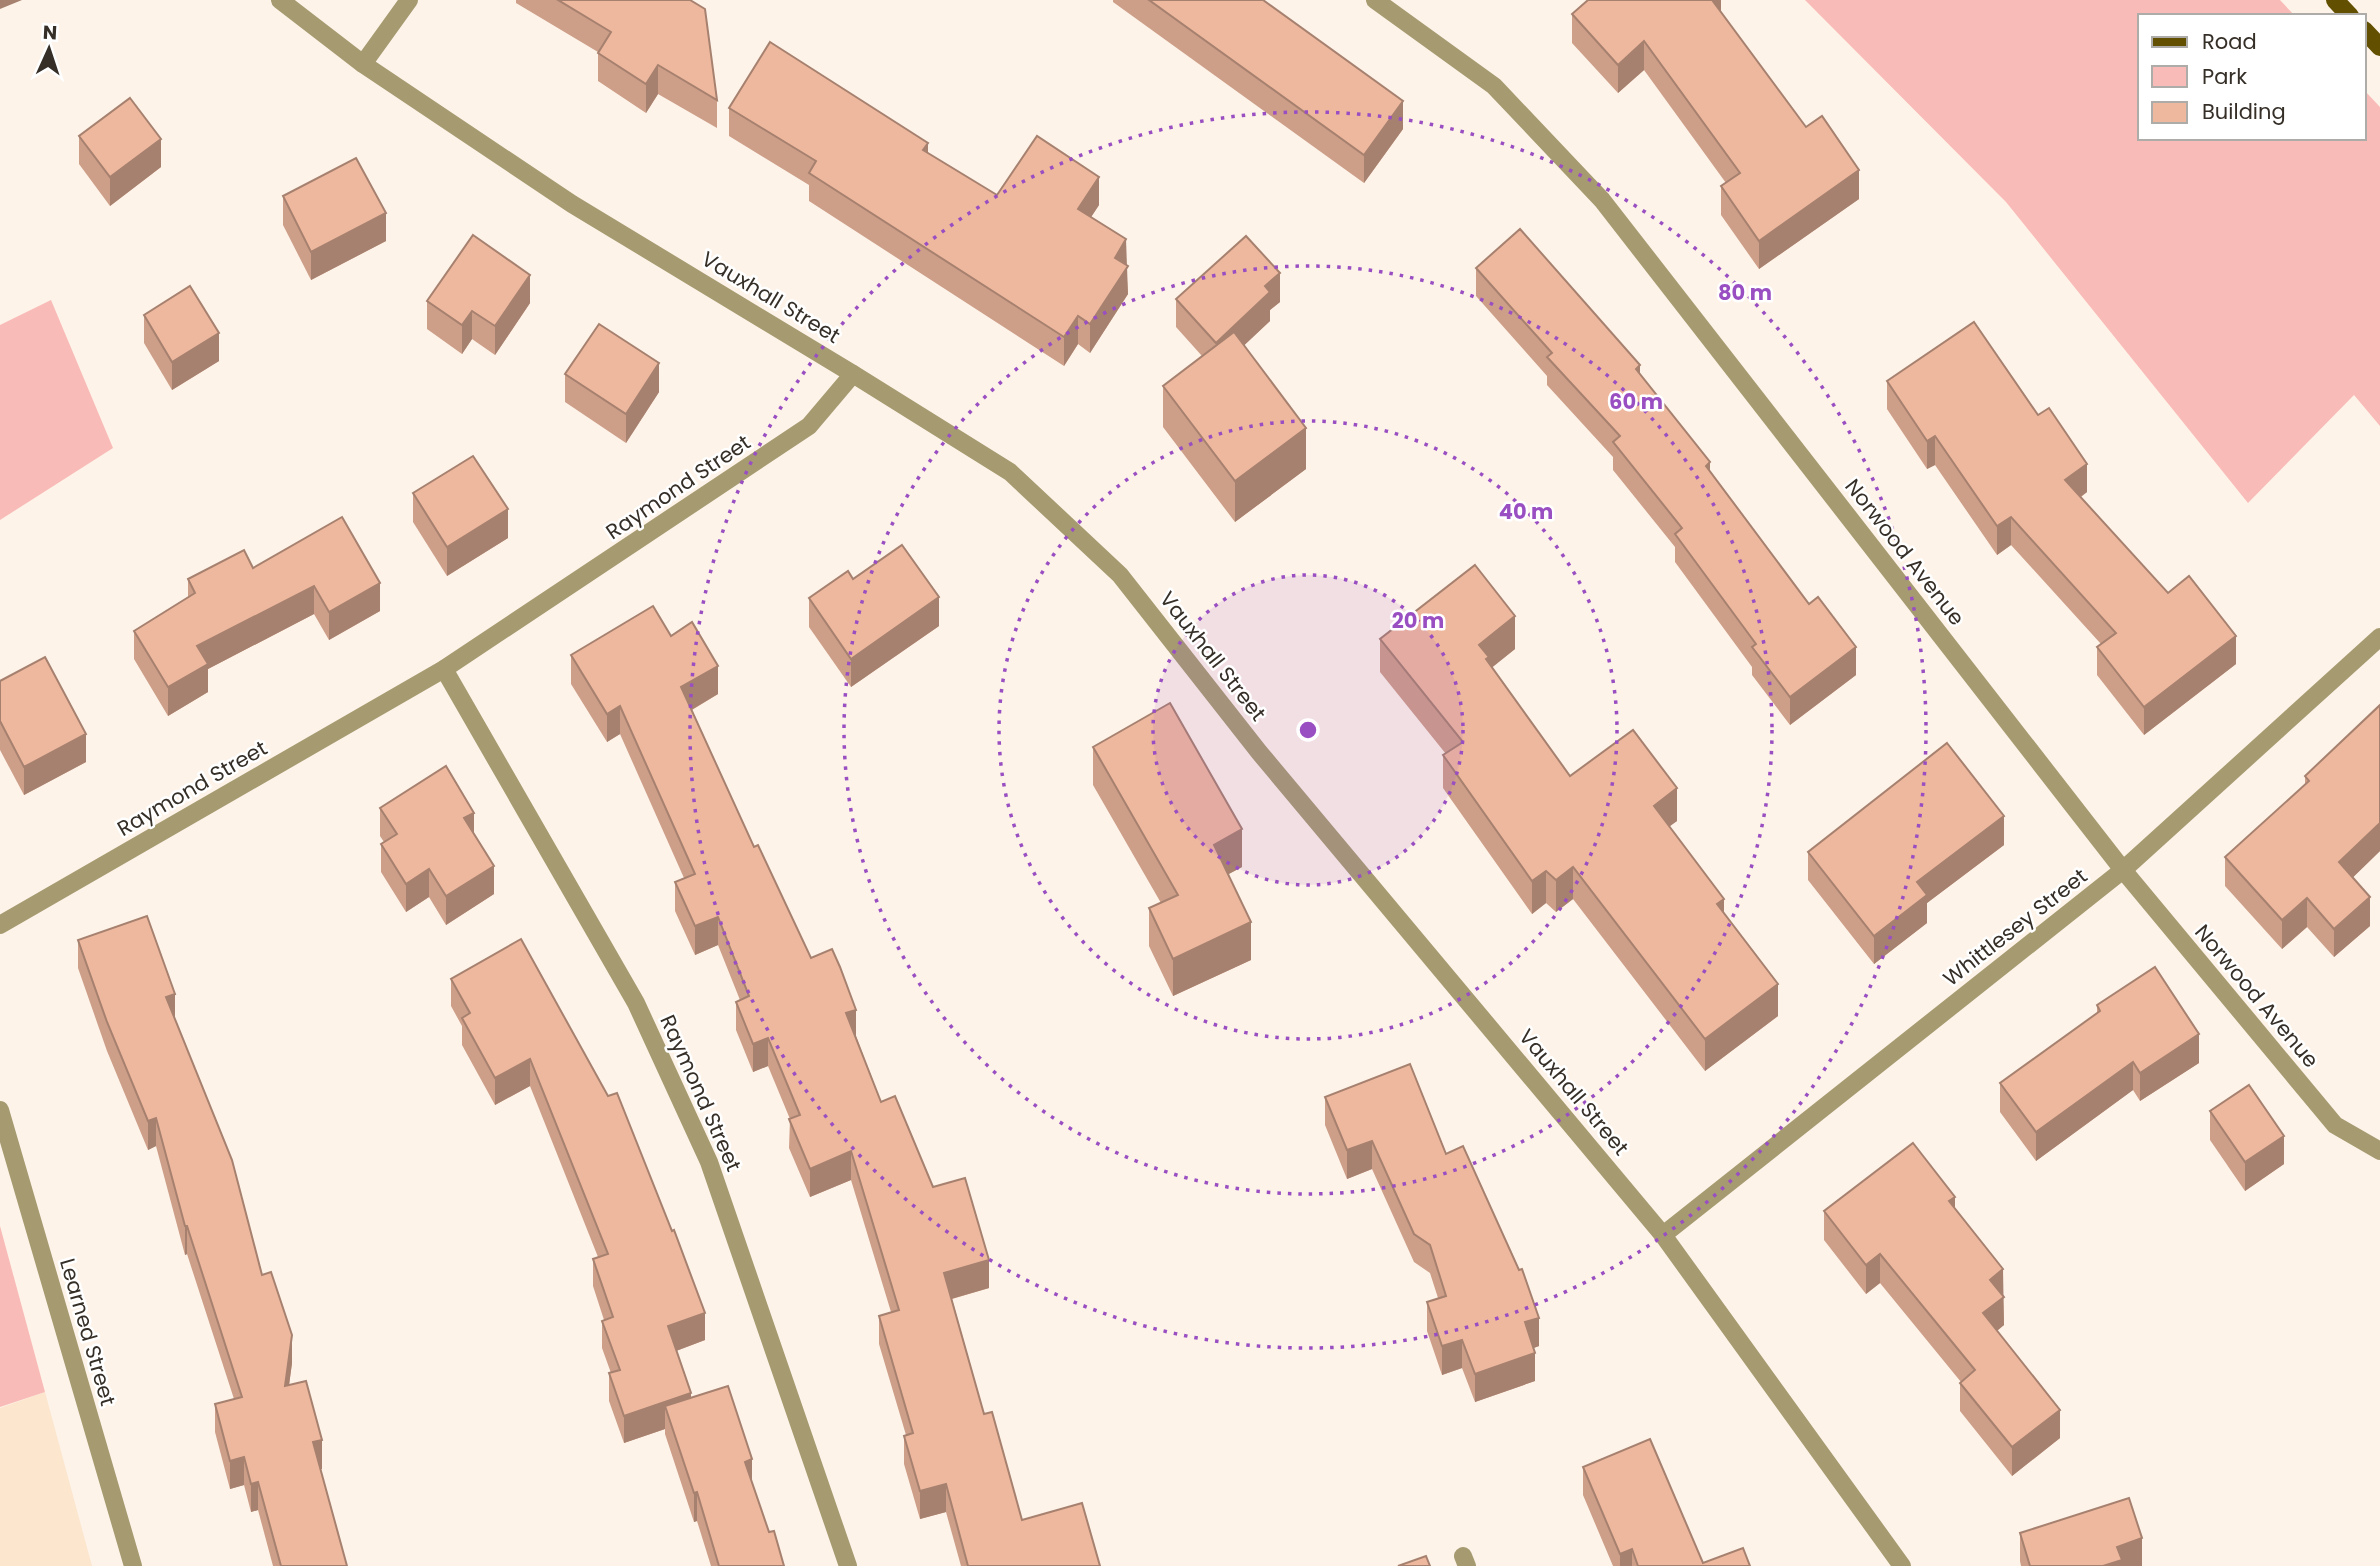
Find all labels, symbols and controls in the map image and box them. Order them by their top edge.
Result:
north arrow [14,14,84,84]
legend [2138,14,2366,140]
text: N [42,19,58,46]
text: Road [2202,27,2257,56]
text: Park [2202,62,2247,91]
text: Building [2202,97,2286,126]
street label: Vauxhall Street [696,244,846,350]
text: 80 m [1718,278,1772,307]
text: 60 m [1609,387,1663,416]
street label: Raymond Street [600,428,756,546]
street label: Norwood Avenue [1839,473,1971,631]
text: 40 m [1499,497,1553,526]
street label: Vauxhall Street [1153,585,1273,727]
text: 20 m [1392,606,1444,635]
centre of rings [1296,718,1320,742]
street label: Raymond Street [112,733,272,843]
street label: Whittlesey Street [1937,862,2093,992]
street label: Norwood Avenue [2188,918,2326,1074]
street label: Raymond Street [653,1010,749,1176]
street label: Vauxhall Street [1512,1023,1636,1161]
street label: Learned Street [53,1255,123,1409]

